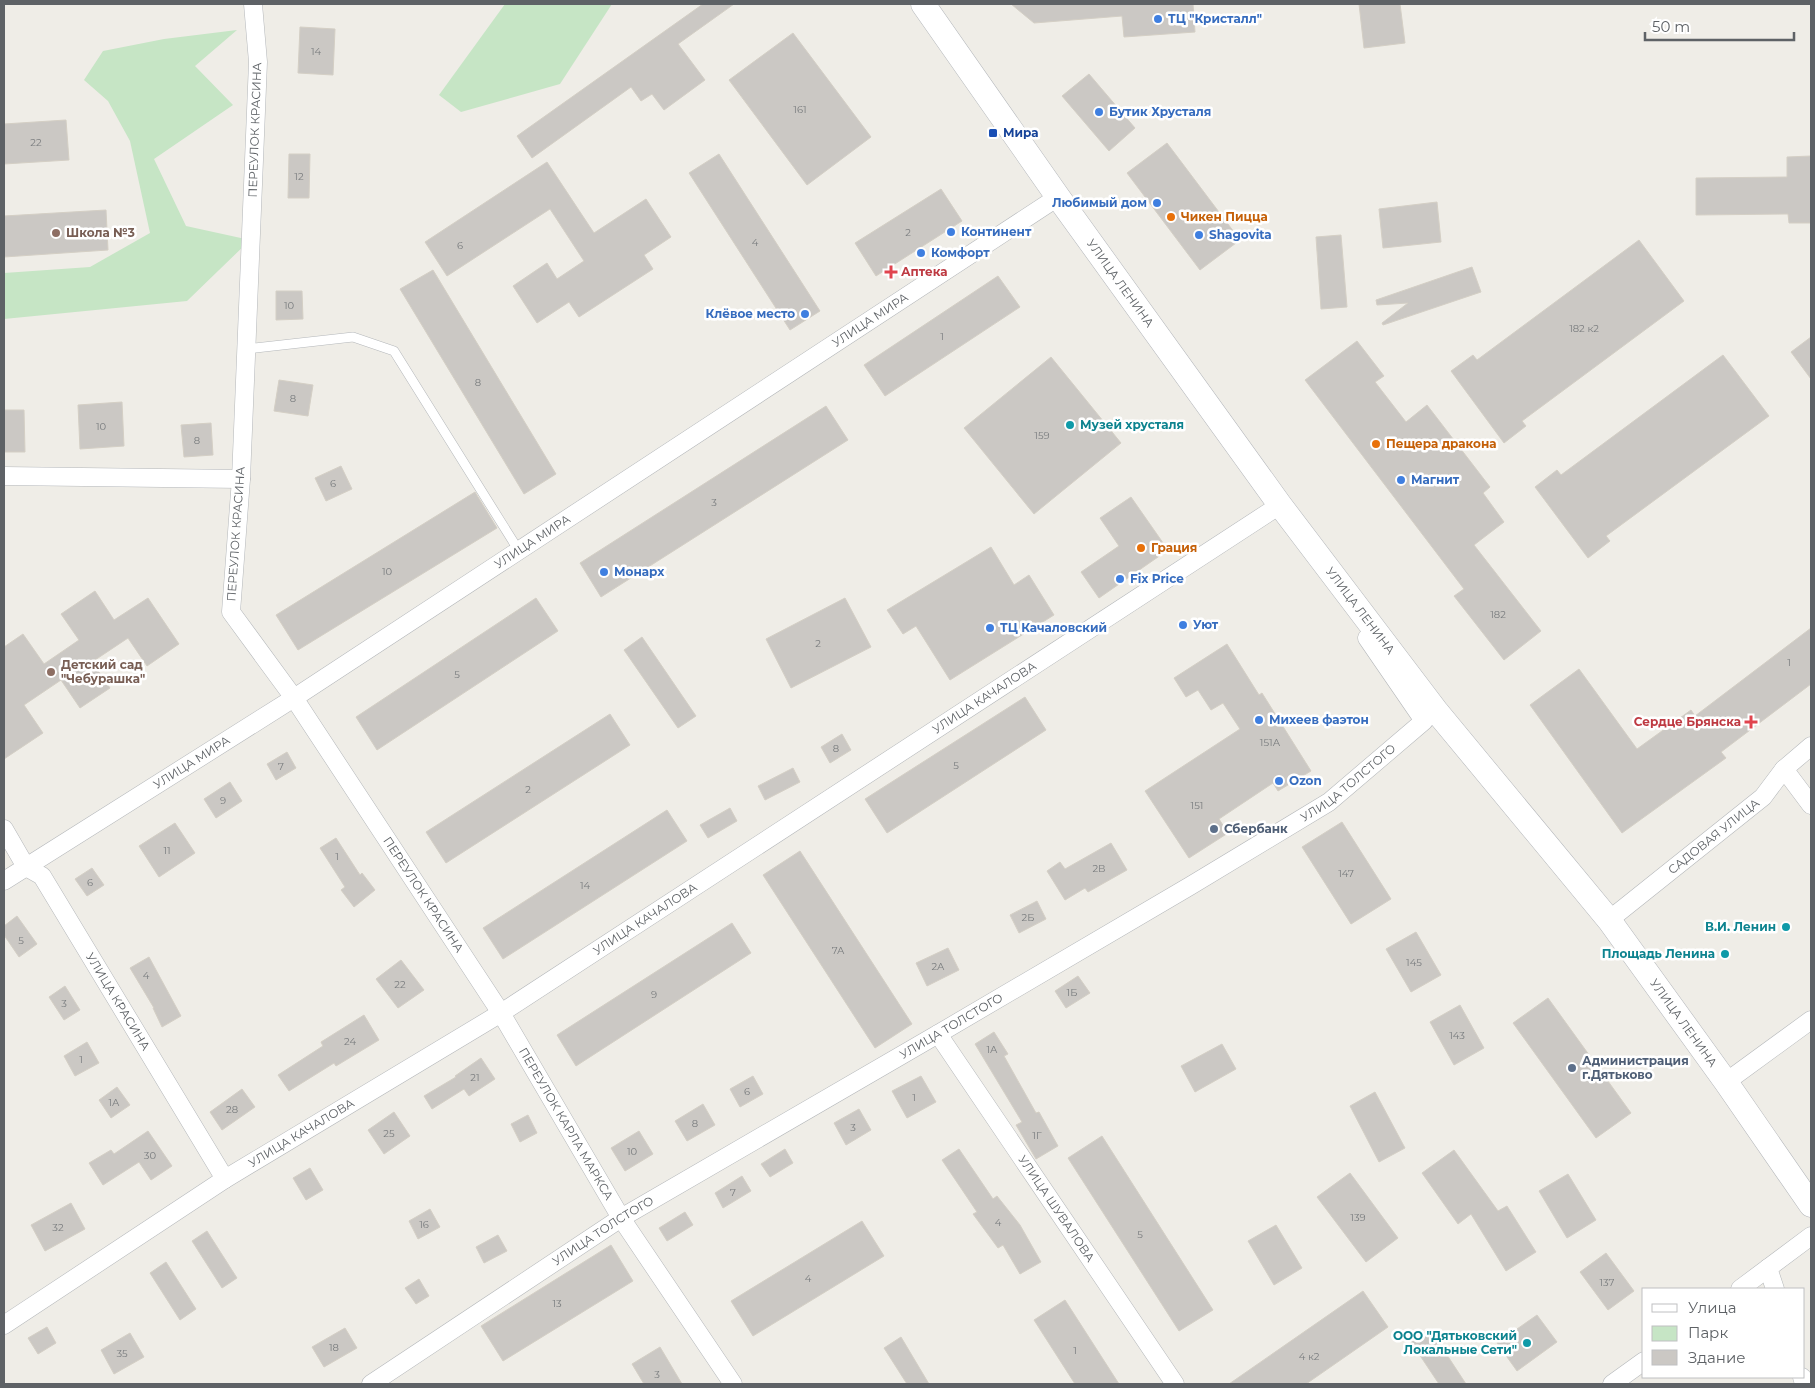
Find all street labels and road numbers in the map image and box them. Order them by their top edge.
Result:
street label: ПЕРЕУЛОК КРАСИНА [245,62,264,198]
street label: УЛИЦА ЛЕНИНА [1084,236,1158,330]
street label: УЛИЦА МИРА [829,289,911,350]
street label: ПЕРЕУЛОК КРАСИНА [223,466,248,602]
street label: УЛИЦА МИРА [491,511,573,572]
street label: УЛИЦА ЛЕНИНА [1323,564,1398,657]
street label: УЛИЦА КАЧАЛОВА [929,658,1039,737]
street label: УЛИЦА МИРА [150,732,233,792]
street label: УЛИЦА ТОЛСТОГО [1298,741,1398,824]
street label: САДОВАЯ УЛИЦА [1665,795,1762,877]
street label: ПЕРЕУЛОК КРАСИНА [380,834,467,955]
street label: УЛИЦА КАЧАЛОВА [590,879,700,958]
street label: УЛИЦА КРАСИНА [83,950,154,1053]
street label: УЛИЦА ЛЕНИНА [1647,976,1721,1070]
street label: УЛИЦА ТОЛСТОГО [897,990,1005,1062]
street label: ПЕРЕУЛОК КАРЛА МАРКСА [516,1045,617,1203]
street label: УЛИЦА КАЧАЛОВА [245,1095,357,1170]
street label: УЛИЦА ШУВАЛОВА [1015,1152,1098,1265]
street label: УЛИЦА ТОЛСТОГО [549,1193,656,1268]

